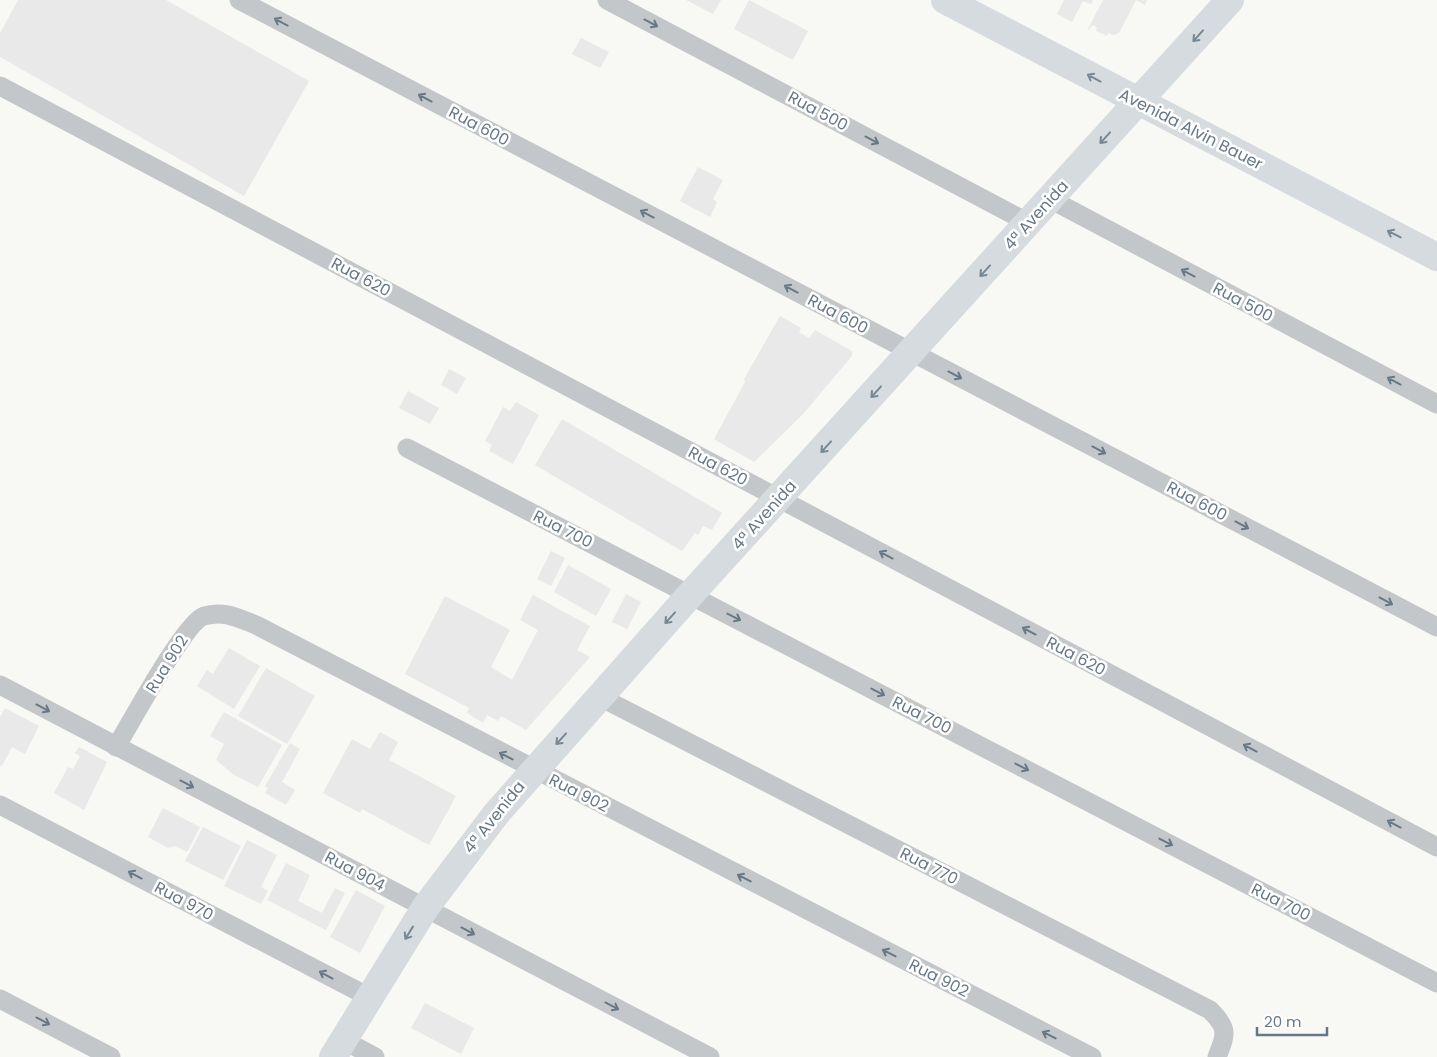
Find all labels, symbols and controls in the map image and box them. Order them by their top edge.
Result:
one-way arrow [274,17,289,26]
one-way arrow [643,18,658,28]
one-way arrow [1192,30,1203,43]
one-way arrow [1088,73,1102,83]
street label: Avenida Alvin Bauer [1115,83,1267,175]
street label: Rua 500 [784,86,852,136]
one-way arrow [418,93,433,102]
street label: Rua 600 [445,101,513,151]
one-way arrow [1100,131,1111,144]
one-way arrow [864,135,878,145]
street label: 4ª Avenida [998,175,1074,255]
one-way arrow [639,209,654,219]
one-way arrow [1386,229,1401,239]
street label: Rua 620 [327,252,395,302]
one-way arrow [979,265,991,278]
one-way arrow [1181,268,1196,278]
street label: Rua 500 [1209,277,1277,327]
one-way arrow [783,284,798,294]
street label: Rua 600 [804,289,872,339]
one-way arrow [947,370,962,380]
one-way arrow [1387,376,1402,386]
one-way arrow [870,385,881,398]
one-way arrow [820,440,831,453]
street label: Rua 620 [684,441,752,491]
one-way arrow [1091,445,1106,455]
street label: 4ª Avenida [726,475,802,555]
street label: Rua 600 [1163,476,1231,526]
street label: Rua 700 [529,504,597,554]
one-way arrow [1235,521,1249,531]
one-way arrow [878,550,893,560]
one-way arrow [1379,596,1394,606]
one-way arrow [664,612,675,625]
one-way arrow [726,612,741,622]
one-way arrow [1022,626,1037,636]
street label: Rua 902 [140,631,194,697]
street label: Rua 620 [1042,631,1110,681]
one-way arrow [870,688,885,697]
street label: Rua 700 [888,690,956,740]
one-way arrow [35,704,50,713]
one-way arrow [555,733,567,746]
one-way arrow [1243,743,1258,753]
one-way arrow [499,751,514,761]
one-way arrow [1014,763,1029,772]
street label: Rua 902 [545,768,613,818]
street label: 4ª Avenida [458,776,530,858]
one-way arrow [179,780,194,789]
one-way arrow [1387,819,1402,828]
one-way arrow [1158,838,1173,847]
street label: Rua 770 [896,842,962,890]
street label: Rua 904 [321,846,389,896]
one-way arrow [128,870,143,879]
one-way arrow [737,873,752,882]
street label: Rua 970 [150,876,218,926]
street label: Rua 700 [1247,877,1315,927]
one-way arrow [404,926,414,940]
one-way arrow [460,927,475,936]
one-way arrow [881,948,896,958]
street label: Rua 902 [905,953,973,1003]
one-way arrow [318,970,333,980]
one-way arrow [604,1002,619,1011]
scale bar [1257,1004,1327,1036]
text: 20 m [1264,1011,1302,1032]
one-way arrow [35,1017,50,1026]
one-way arrow [1042,1030,1057,1039]

